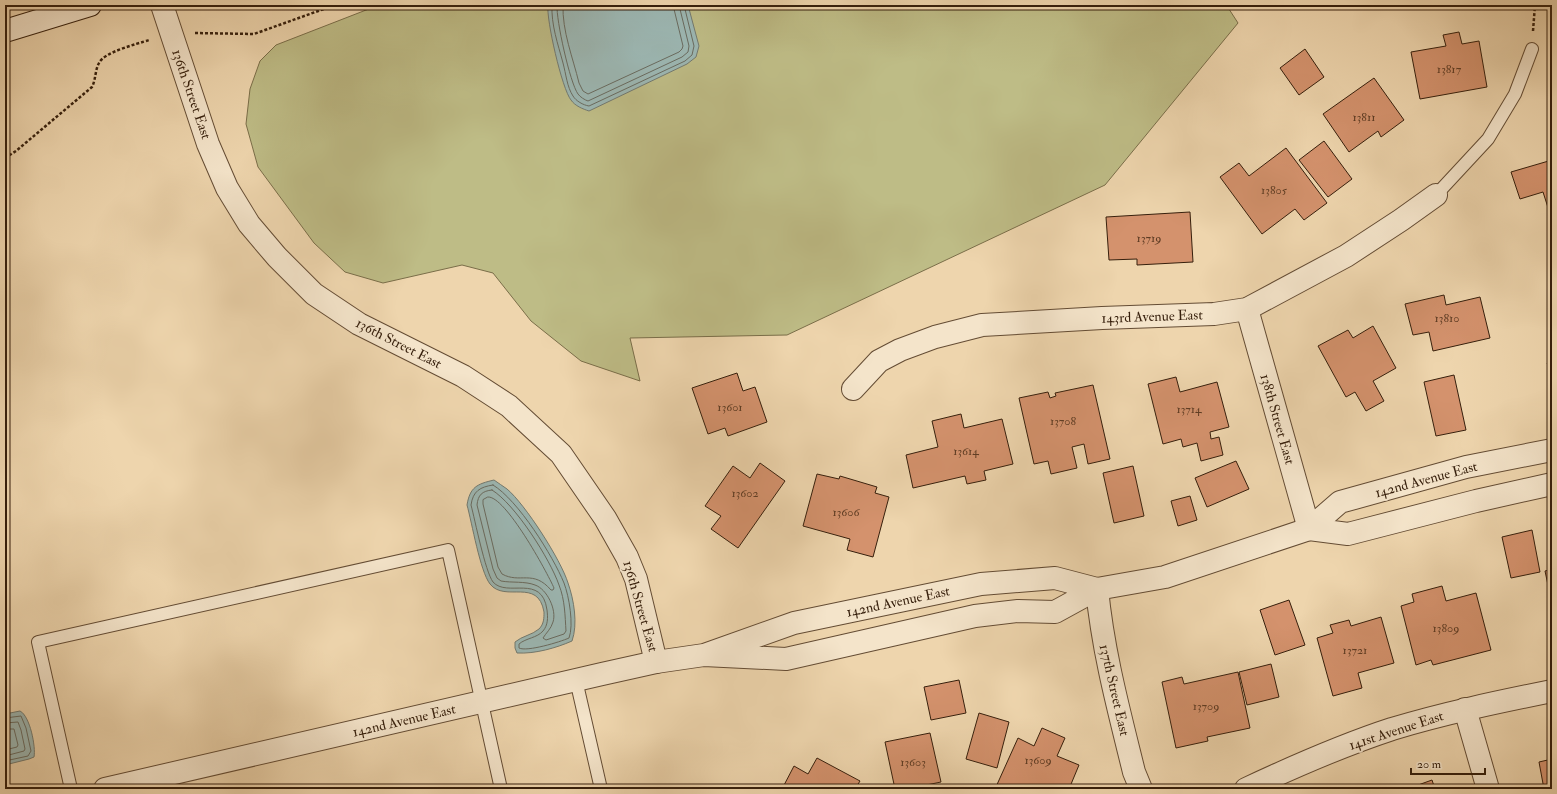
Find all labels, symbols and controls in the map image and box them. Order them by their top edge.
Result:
street label: 136th Street East [168,47,215,142]
house number: 13817 [1437,62,1462,77]
house number: 13811 [1352,110,1376,125]
house number: 13805 [1261,183,1288,198]
house number: 13719 [1137,231,1161,246]
street label: 143rd Avenue East [1101,306,1204,327]
house number: 13810 [1435,311,1459,326]
street label: 136th Street East [353,315,445,373]
street label: 138th Street East [1256,372,1299,467]
house number: 13601 [717,400,743,415]
house number: 13714 [1176,402,1202,417]
house number: 13708 [1050,414,1076,429]
house number: 13614 [953,444,979,459]
street label: 142nd Avenue East [1373,458,1480,501]
house number: 13602 [731,486,759,501]
house number: 13606 [832,505,861,520]
street label: 136th Street East [619,559,662,654]
street label: 142nd Avenue East [845,582,952,621]
house number: 13809 [1433,621,1459,636]
street label: 137th Street East [1096,643,1133,738]
house number: 13721 [1343,643,1367,658]
house number: 13709 [1193,699,1219,714]
street label: 142nd Avenue East [351,700,458,741]
street label: 141st Avenue East [1347,707,1446,754]
scale bar [1411,750,1485,776]
house number: 13609 [1024,753,1052,768]
house number: 13603 [900,755,926,770]
text: 20 m [1417,757,1442,772]

